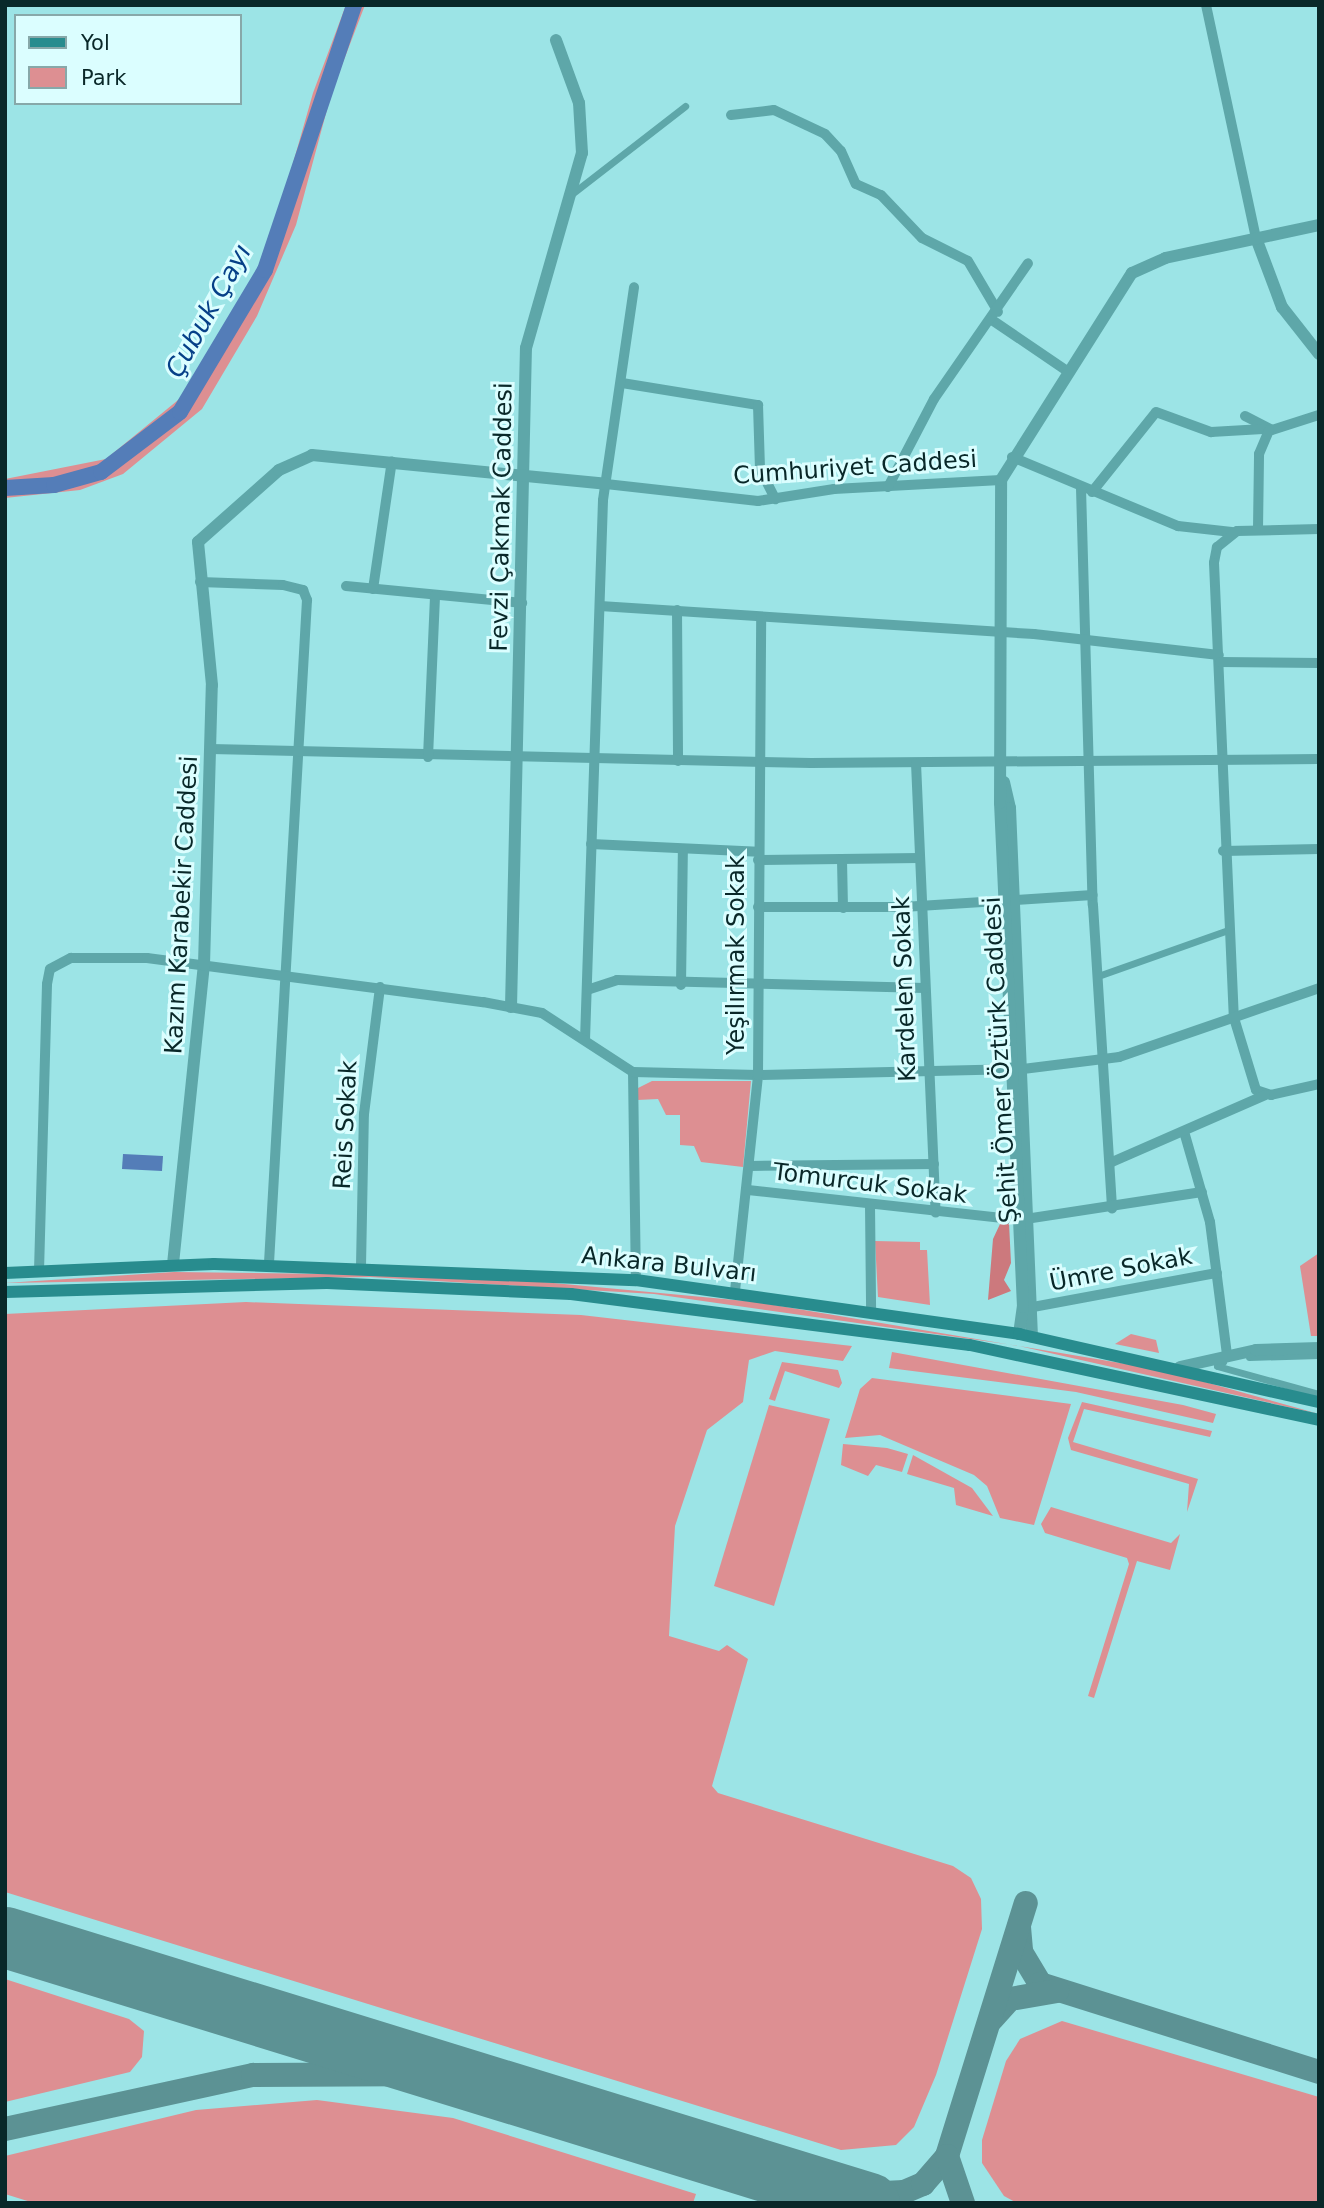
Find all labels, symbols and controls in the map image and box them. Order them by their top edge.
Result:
legend [14,14,242,105]
text: Yol [81,31,110,55]
text: Park [81,66,126,90]
water label: Çubuk Çayı [160,239,258,383]
street label: Fevzi Çakmak Caddesi [485,382,519,652]
street label: Cumhuriyet Caddesi [732,445,978,491]
street label: Kazım Karabekir Caddesi [160,755,204,1055]
street label: Yeşilırmak Sokak [723,855,751,1055]
street label: Kardelen Sokak [887,896,923,1082]
street label: Şehit Ömer Öztürk Caddesi [978,896,1024,1224]
street label: Reis Sokak [328,1060,364,1190]
street label: Tomurcuk Sokak [771,1158,969,1210]
street label: Ankara Bulvarı [580,1241,758,1289]
street label: Ümre Sokak [1047,1242,1195,1298]

